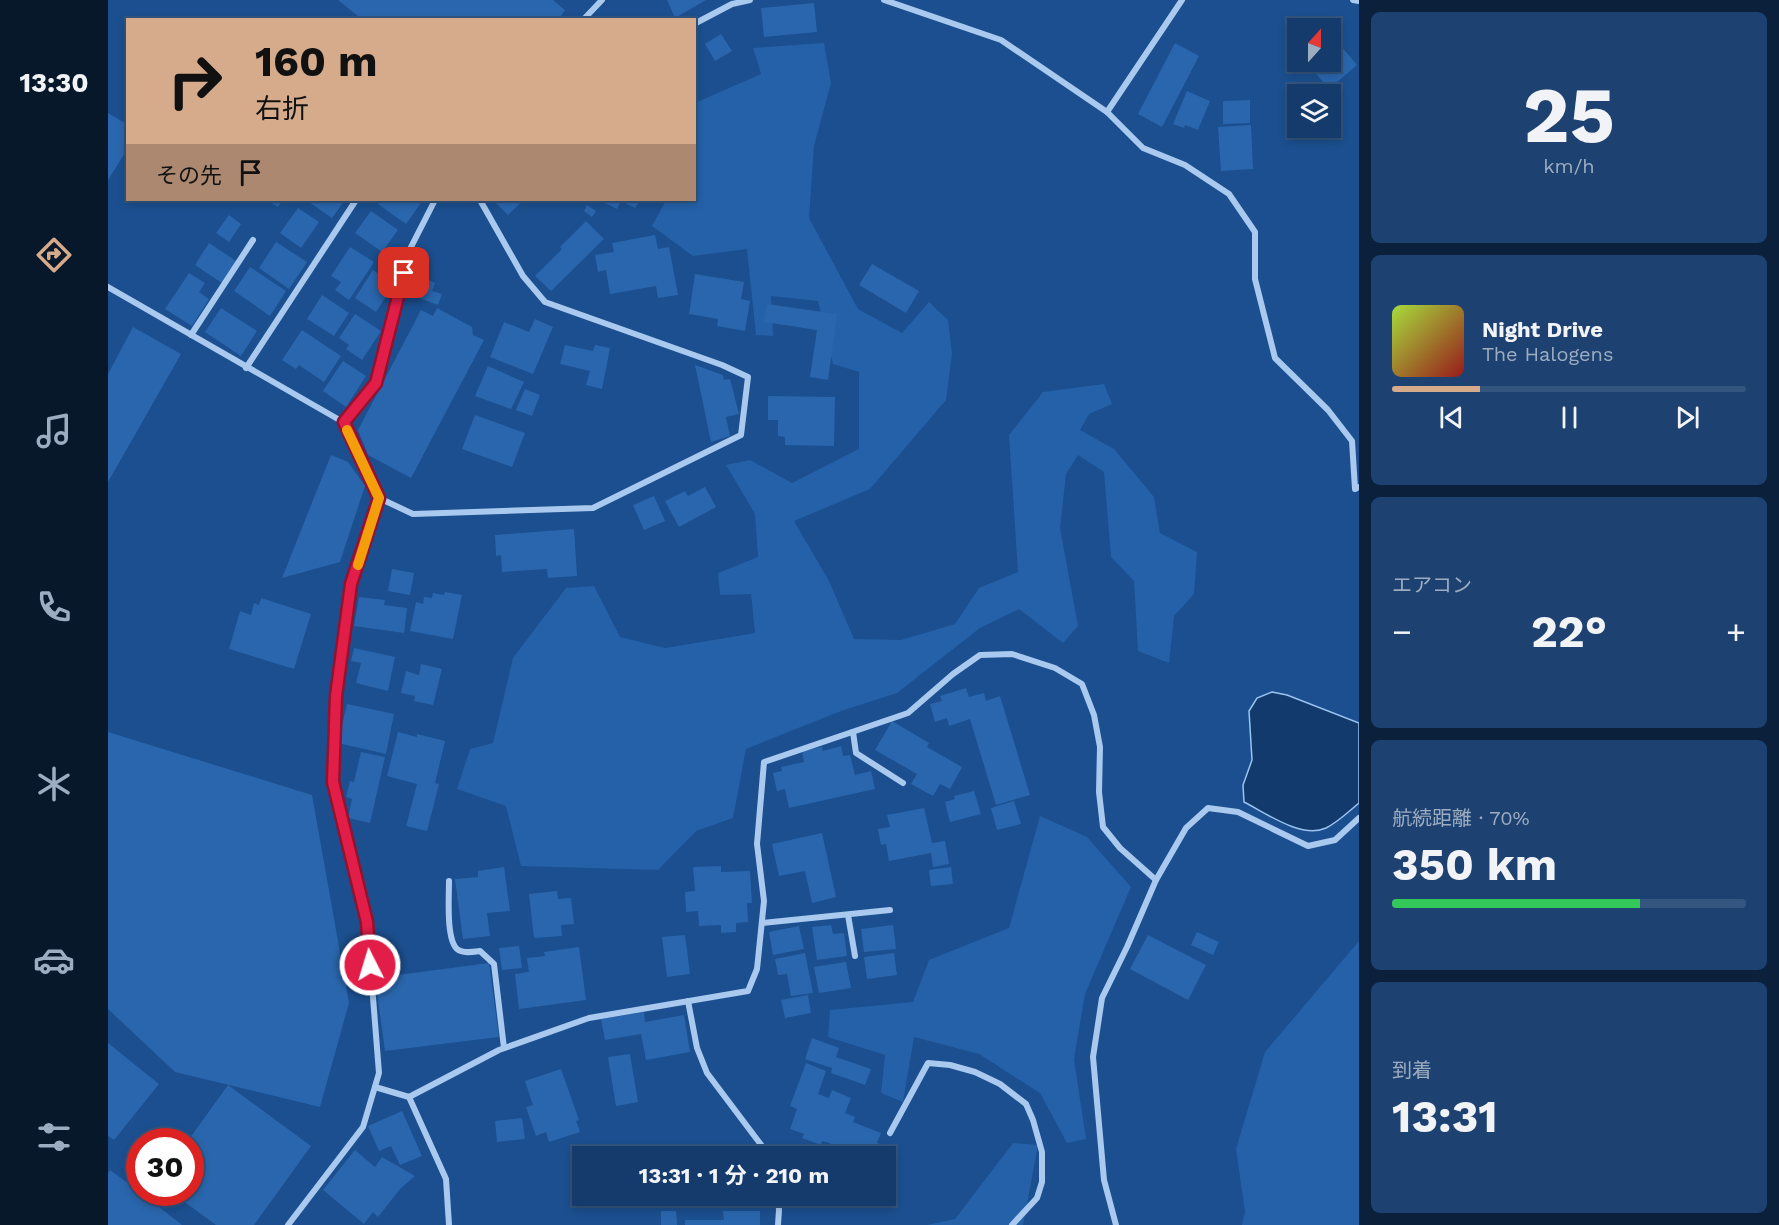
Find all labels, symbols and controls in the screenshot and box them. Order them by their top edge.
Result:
north arrow [1287,18,1341,72]
map controls [1287,18,1341,138]
text: 160 m [255,37,378,86]
icon: right [156,42,234,120]
text: 13:30 [19,67,89,99]
text: 25 [1523,69,1615,161]
button: layers [1287,84,1341,138]
text: 右折 [255,93,309,125]
text: km/h [1543,154,1595,178]
icon: arrive [234,156,267,189]
text: その先 [156,163,222,188]
icon: directions [33,234,75,276]
pin [378,247,429,298]
icon: arrive [387,256,420,289]
text: Night Drive [1482,317,1603,342]
text: The Halogens [1482,342,1614,366]
icon: previous [1435,401,1468,434]
icon: pause [1553,401,1586,434]
icon: next [1671,401,1704,434]
icon: music [33,410,75,452]
text: エアコン [1392,573,1472,597]
icon: phone [33,586,75,628]
text: 22° [1531,605,1607,658]
text: − [1392,612,1412,651]
text: + [1726,612,1746,651]
icon: climate [33,763,75,805]
text: 航続距離 · 70% [1392,806,1530,830]
text: 350 km [1392,838,1557,891]
position arrow [338,933,402,997]
icon: car [33,939,75,981]
text: 到着 [1392,1058,1432,1082]
text: 13:31 [1392,1090,1498,1143]
icon: filters [33,1116,75,1158]
speed limit sign: 30 [126,1128,204,1206]
text: 13:31 · 1 分 · 210 m [639,1163,829,1188]

